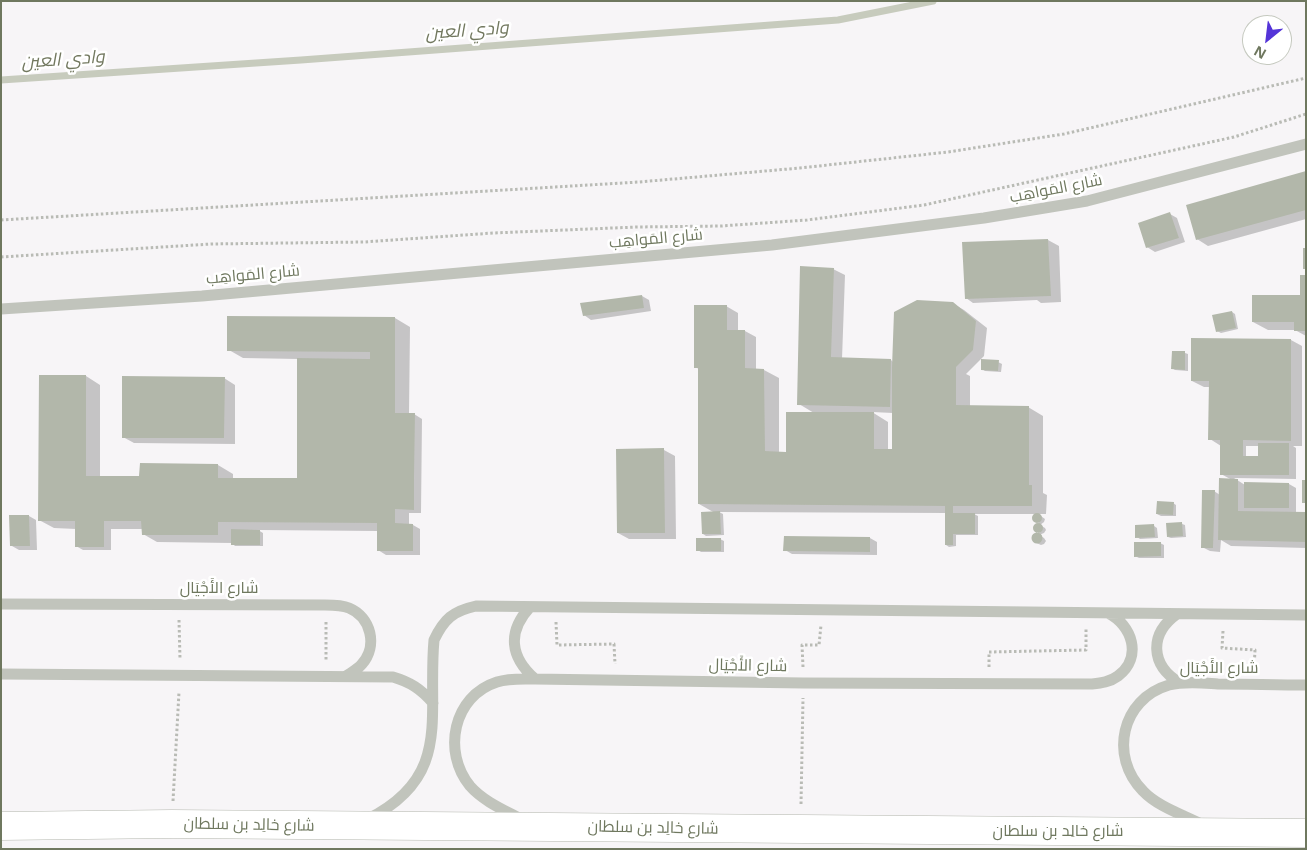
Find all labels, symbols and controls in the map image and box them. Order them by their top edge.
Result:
north arrow [1242,15,1292,65]
water label: وادي العين [425,17,509,45]
text: N [1250,42,1270,64]
water label: وادي العين [21,46,105,74]
street label: شارع المَواهِب [1008,171,1104,207]
street label: شارع المَواهِب [608,225,704,253]
street label: شارع المَواهِب [205,261,301,289]
street label: شارع الأَجْيَال [180,578,258,598]
street label: شارع الأَجْيَال [708,656,788,676]
street label: شارع الأَجْيَال [1180,658,1258,678]
street label: شارع خالِد بن سلطان [183,814,315,836]
street label: شارع خالِد بن سلطان [587,817,719,839]
street label: شارع خالِد بن سلطان [993,821,1123,841]

